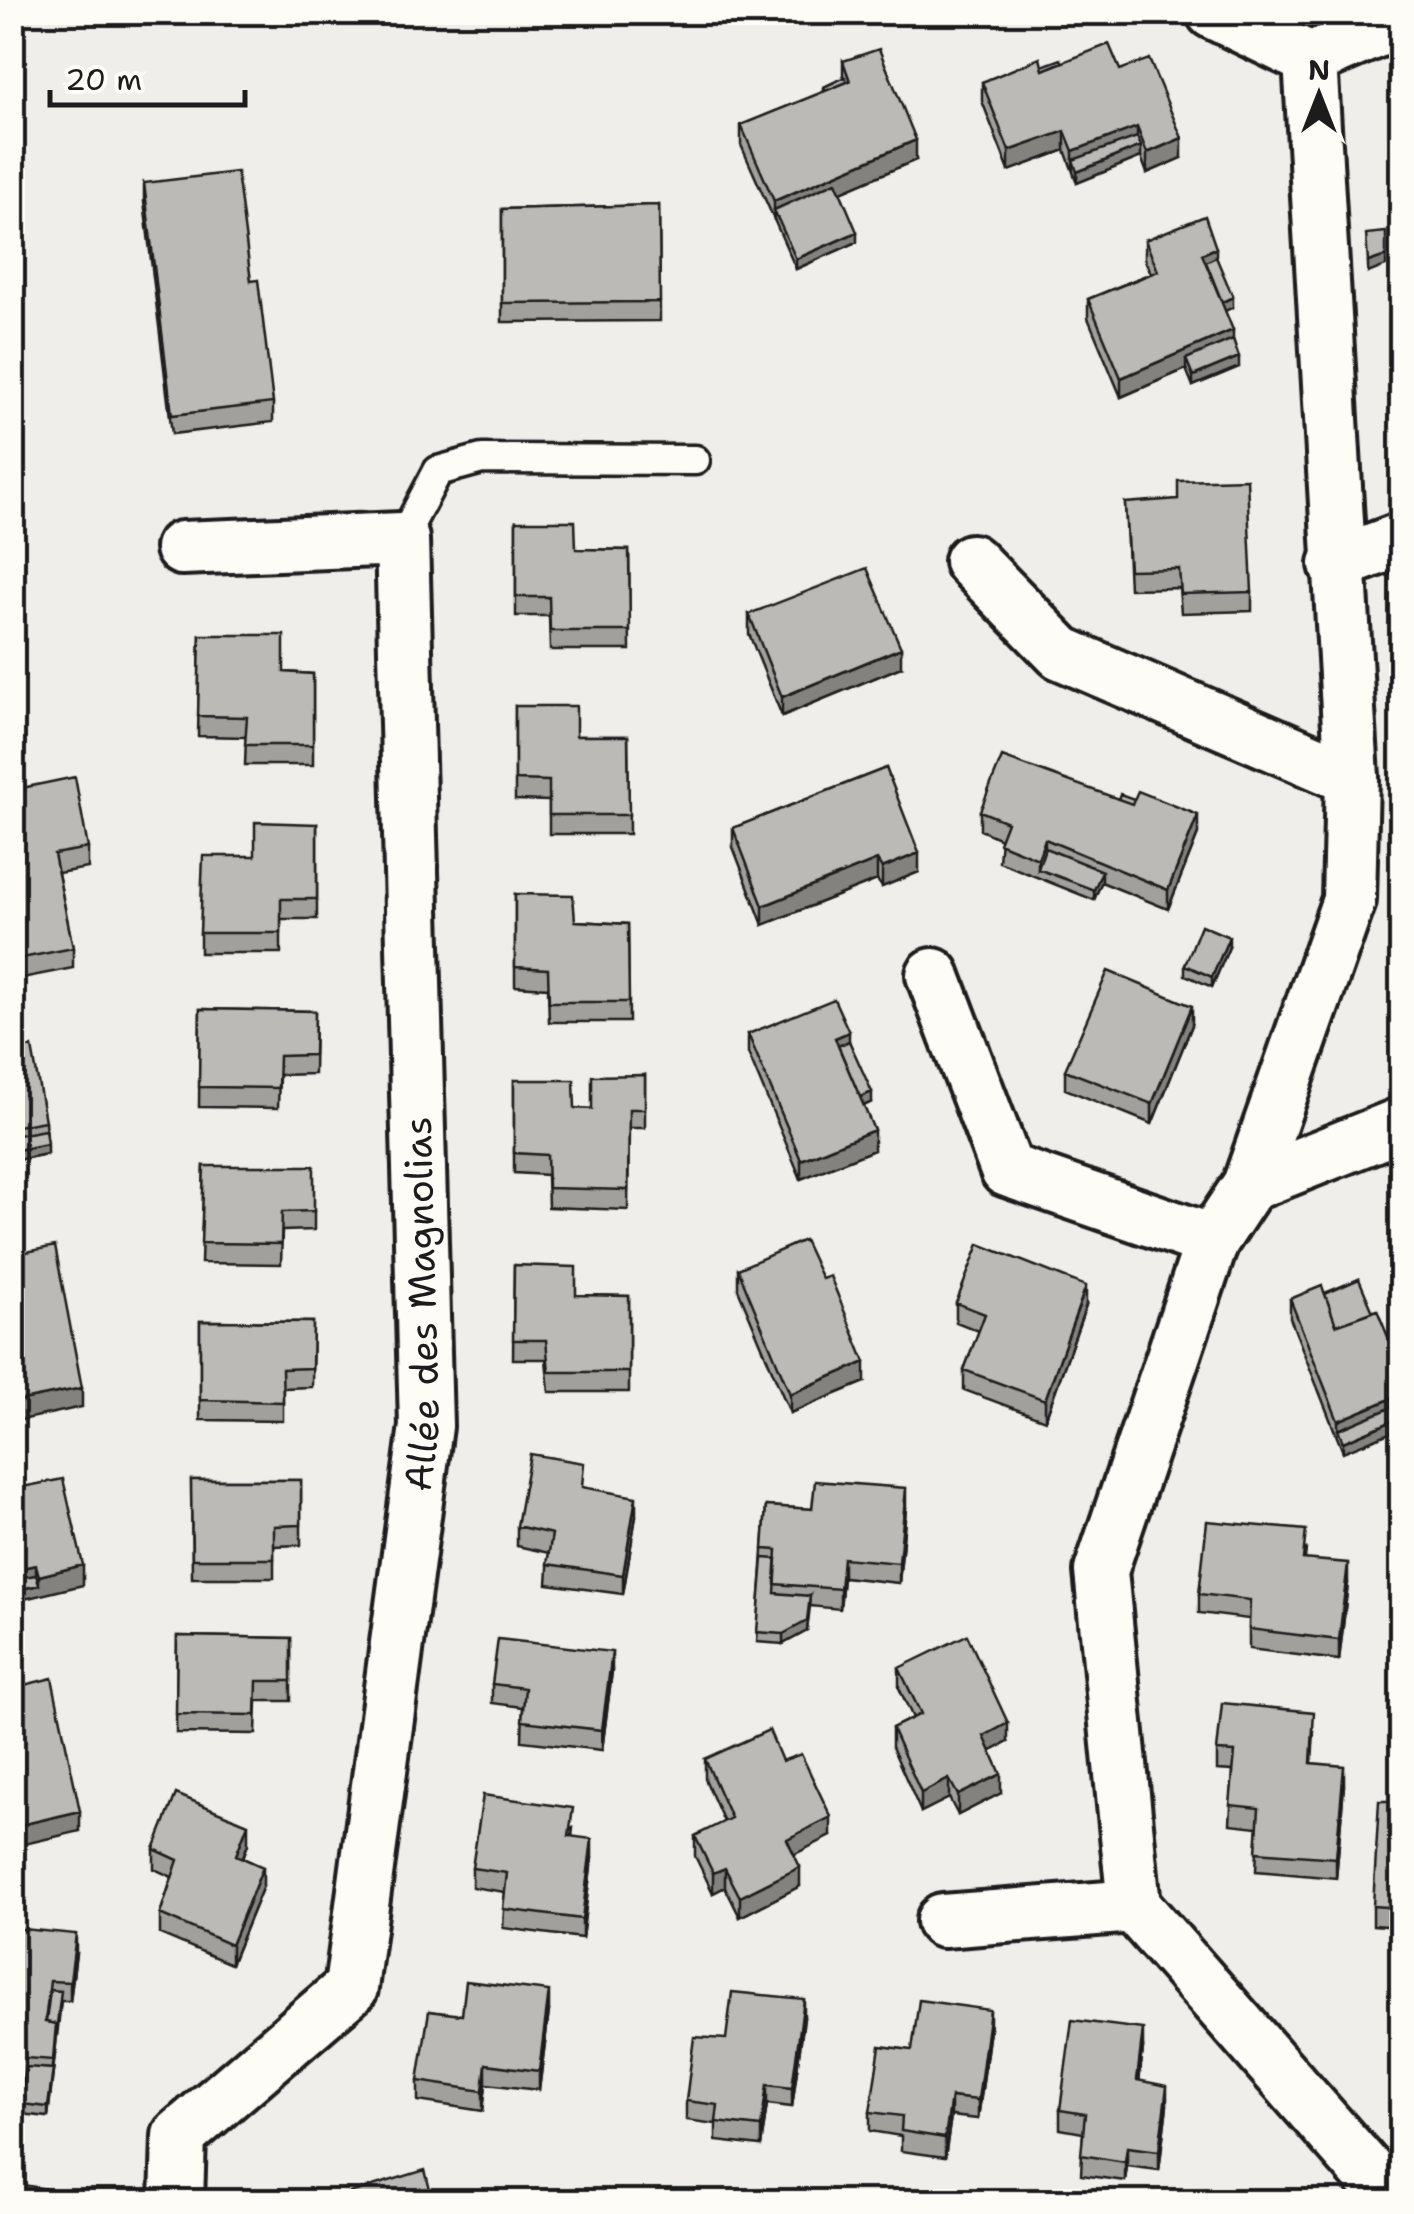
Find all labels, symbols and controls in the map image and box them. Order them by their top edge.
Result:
scale bar [50,45,245,107]
north arrow [1269,45,1369,145]
text: N [1308,51,1330,89]
text: 20 m [65,59,142,100]
street label: Allée des Magnolias [392,1116,452,1494]

